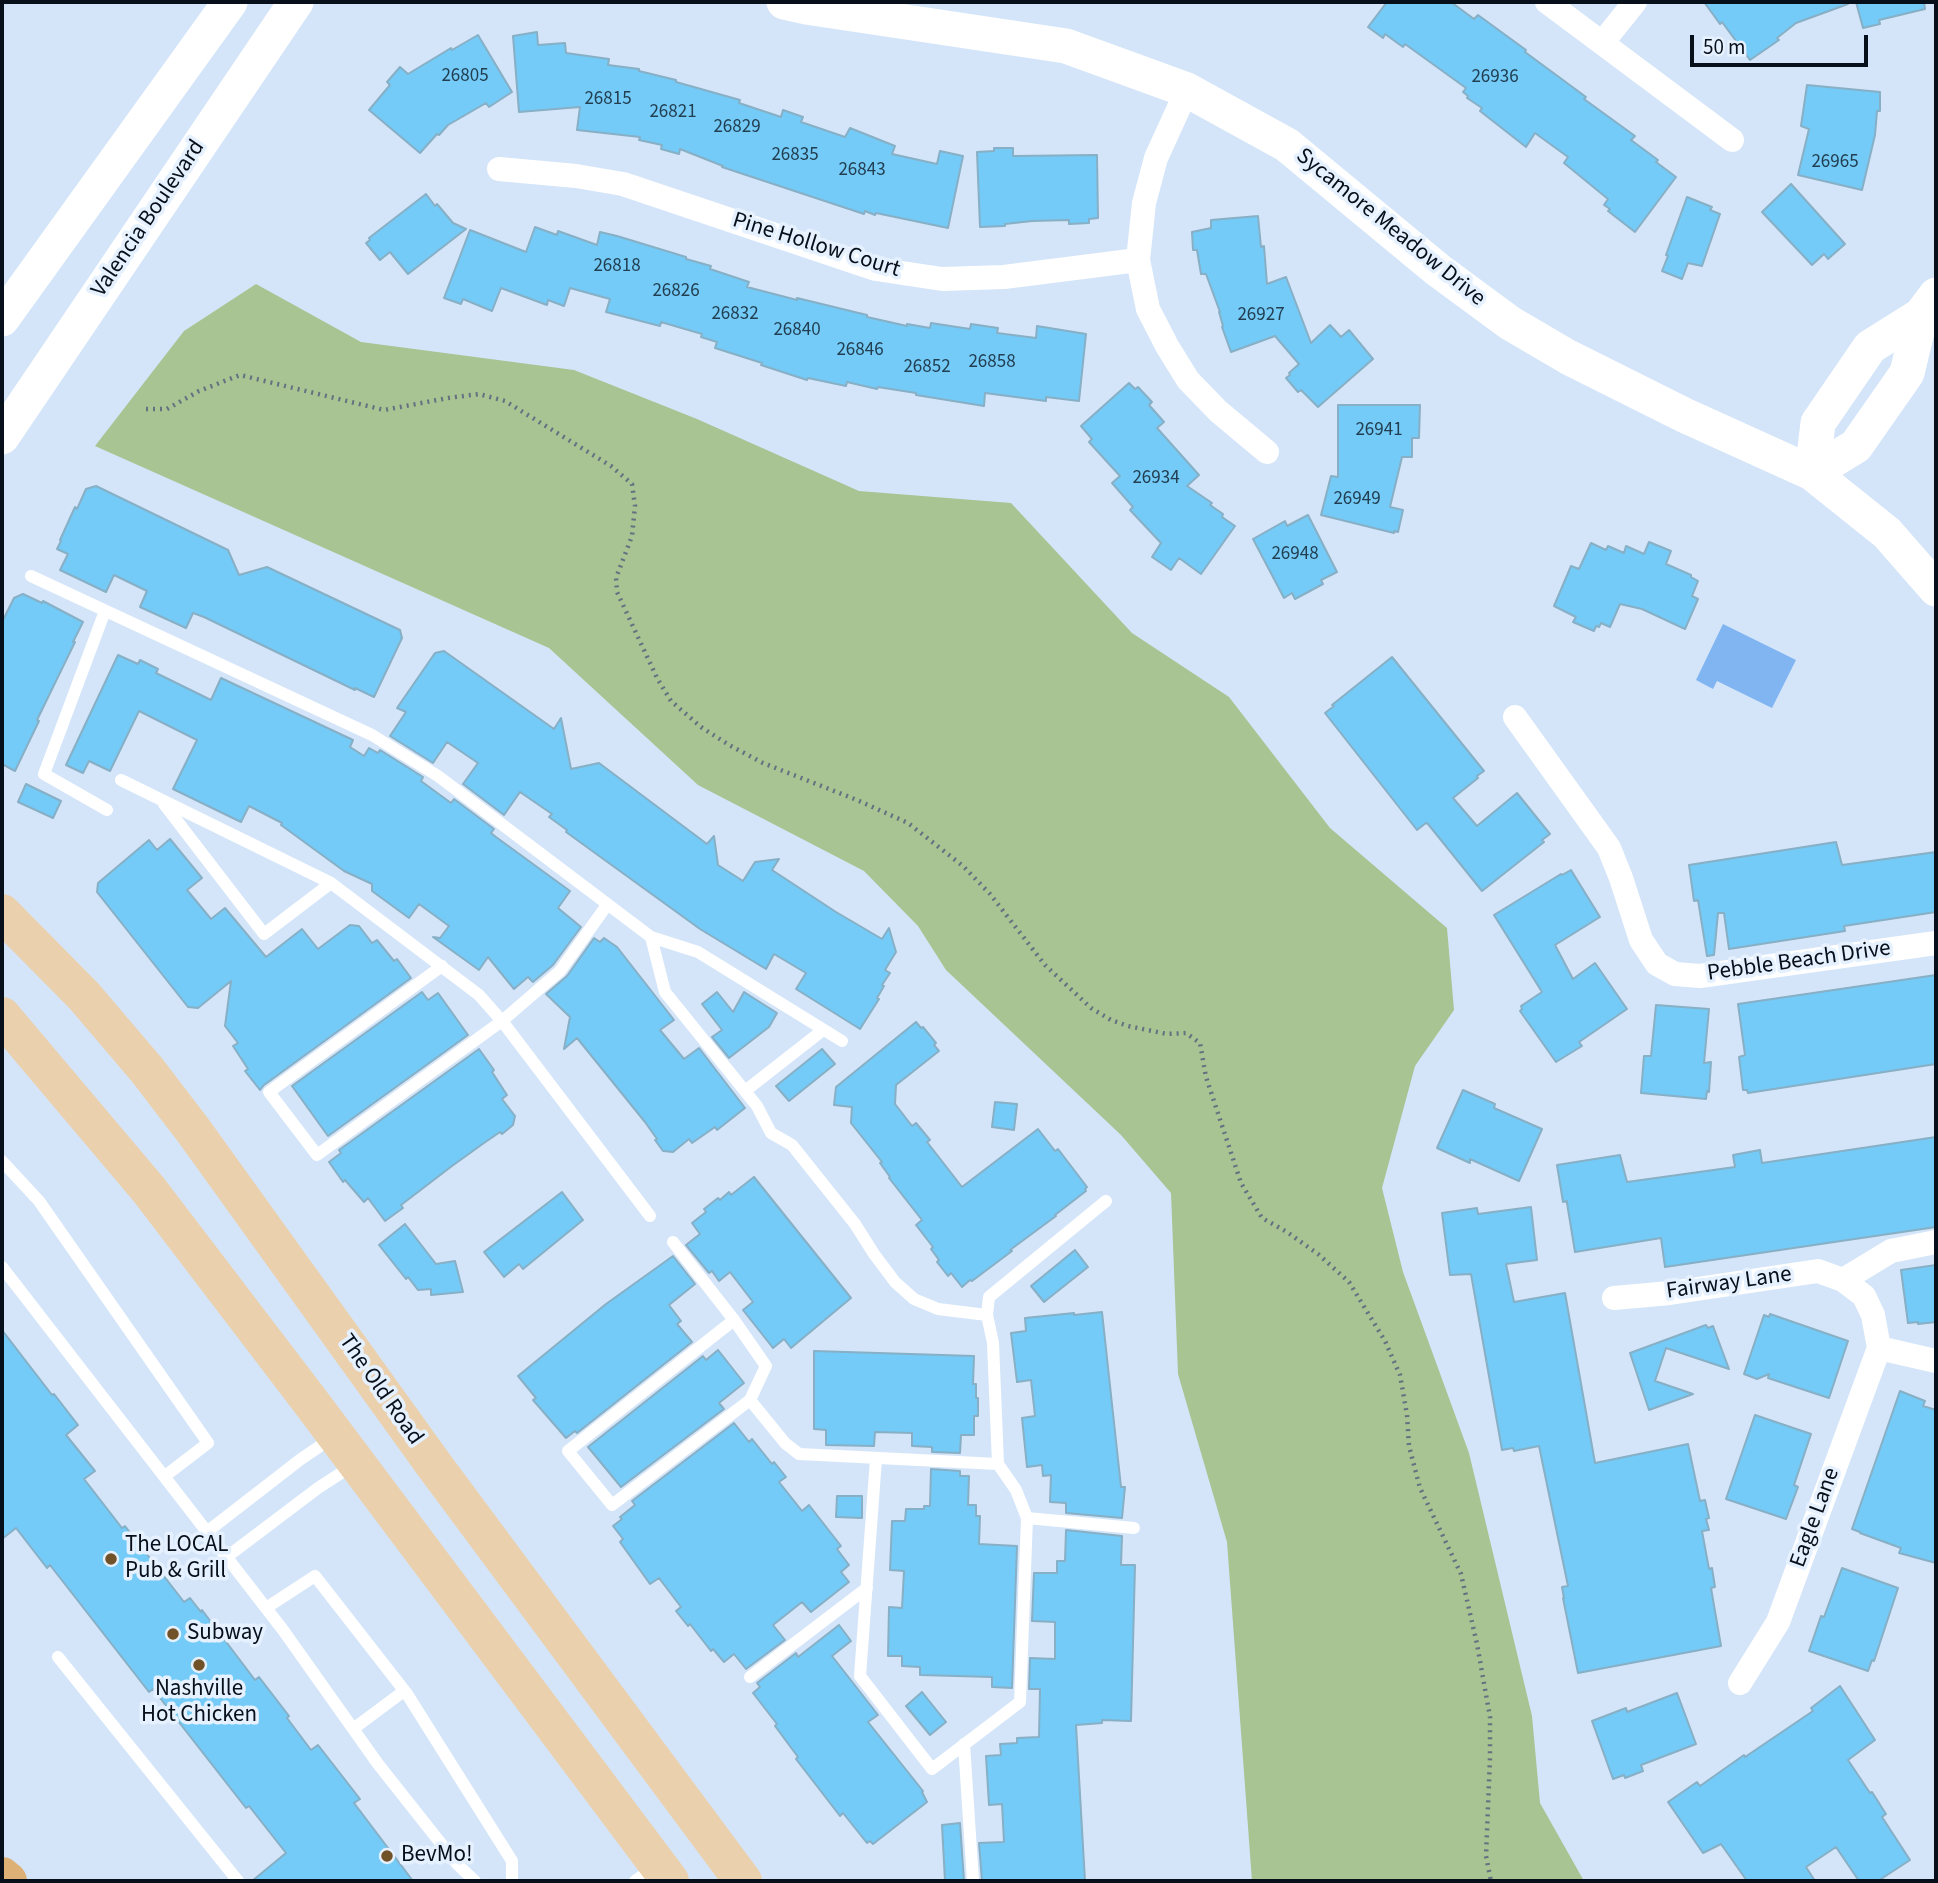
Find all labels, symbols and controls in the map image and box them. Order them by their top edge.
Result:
scale bar [1693,21,1871,65]
text: 50 m [1703,32,1745,62]
house number: 26805 [441,66,489,88]
house number: 26936 [1471,67,1519,89]
house number: 26815 [584,89,632,111]
house number: 26821 [649,102,697,124]
house number: 26829 [713,117,761,139]
street label: Valencia Boulevard [86,135,212,303]
street label: Sycamore Meadow Drive [1290,143,1490,313]
house number: 26835 [771,145,819,167]
house number: 26965 [1811,152,1859,174]
house number: 26843 [838,160,886,182]
street label: Pine Hollow Court [729,207,903,285]
house number: 26818 [593,256,641,278]
house number: 26826 [652,281,700,303]
house number: 26832 [711,304,759,326]
house number: 26927 [1237,305,1285,327]
house number: 26840 [773,320,821,342]
house number: 26846 [836,340,884,362]
house number: 26858 [968,352,1016,374]
house number: 26852 [903,357,951,379]
house number: 26941 [1355,420,1403,442]
house number: 26934 [1132,468,1180,490]
house number: 26949 [1333,489,1381,511]
house number: 26948 [1271,544,1319,566]
street label: Pebble Beach Drive [1706,935,1892,989]
street label: Fairway Lane [1665,1262,1793,1306]
street label: The Old Road [332,1329,428,1451]
street label: Eagle Lane [1785,1464,1847,1572]
place label: The LOCAL Pub & Grill [125,1532,228,1586]
marker: The LOCAL Pub & Grill [103,1551,119,1567]
place label: Subway [187,1620,263,1648]
marker: Subway [165,1626,181,1642]
marker: Nashville Hot Chicken [191,1657,207,1673]
place label: Nashville Hot Chicken [141,1676,257,1730]
place label: BevMo! [401,1842,473,1870]
marker: BevMo! [379,1848,395,1864]

